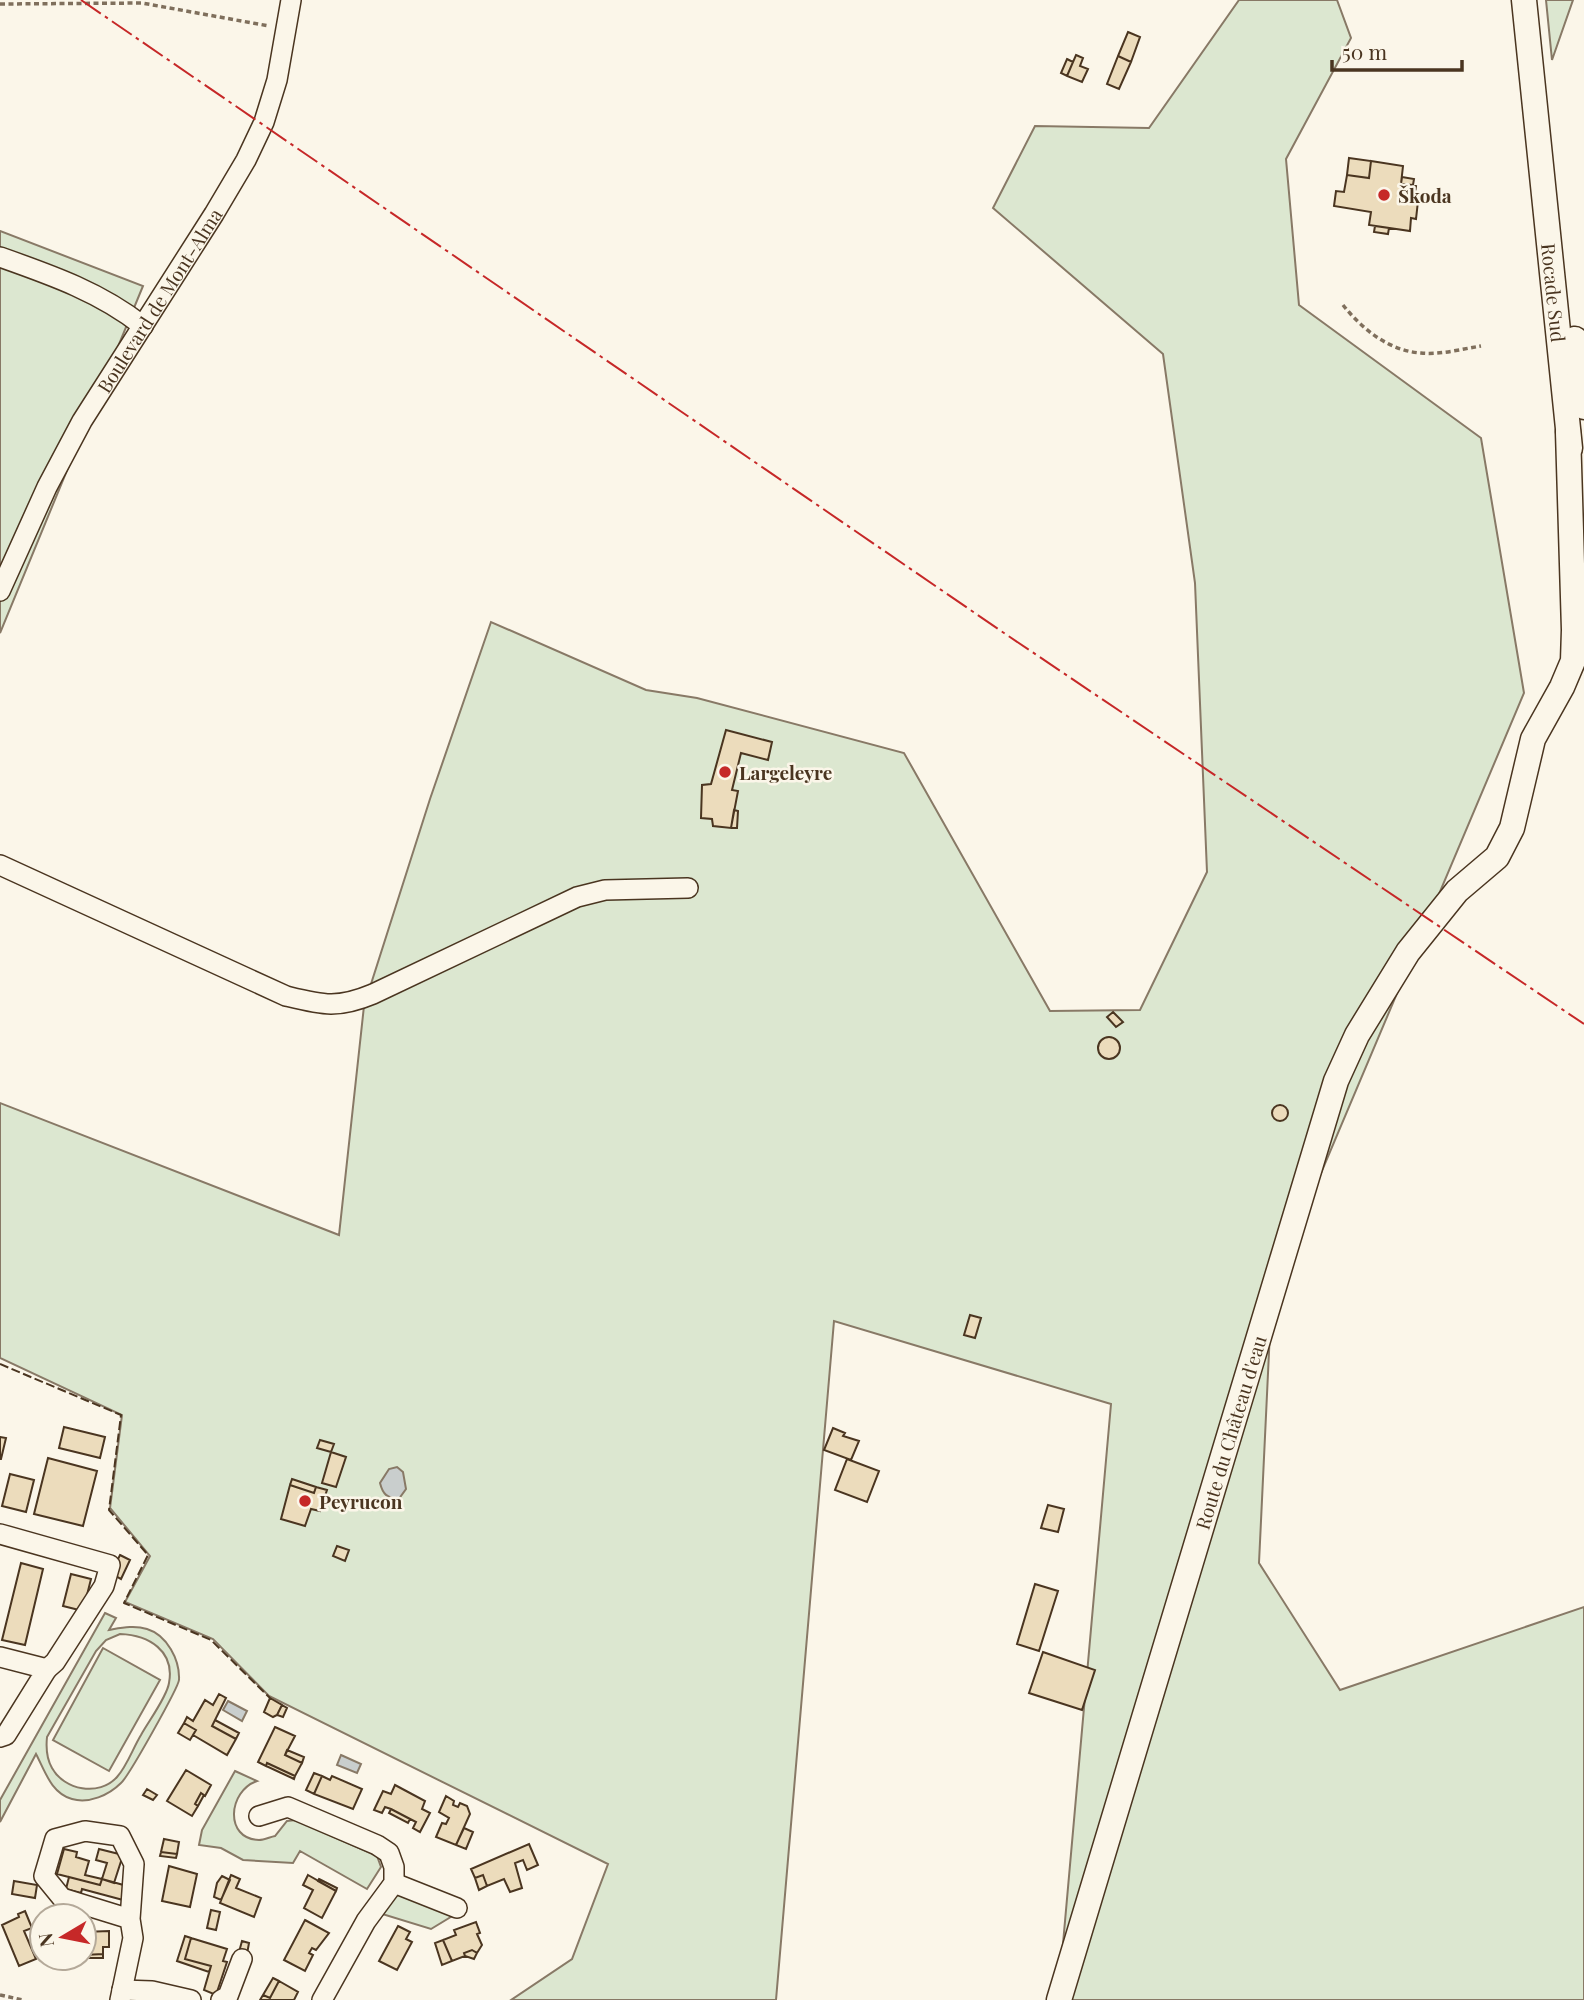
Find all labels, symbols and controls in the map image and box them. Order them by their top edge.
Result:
scale bar [1332,28,1462,72]
text: 50 m [1342,37,1388,65]
place label: Škoda [1398,182,1452,208]
marker: Škoda [1376,187,1392,203]
street label: Boulevard de Mont-Alma [90,203,228,397]
street label: Rocade Sud [1536,242,1572,343]
place label: Largeleyre [739,759,832,785]
marker: Largeleyre [717,764,733,780]
street label: Route du Château d'eau [1189,1332,1272,1532]
place label: Peyrucon [319,1488,403,1514]
marker: Peyrucon [297,1493,313,1509]
north arrow [28,1902,98,1972]
text: N [31,1931,59,1949]

